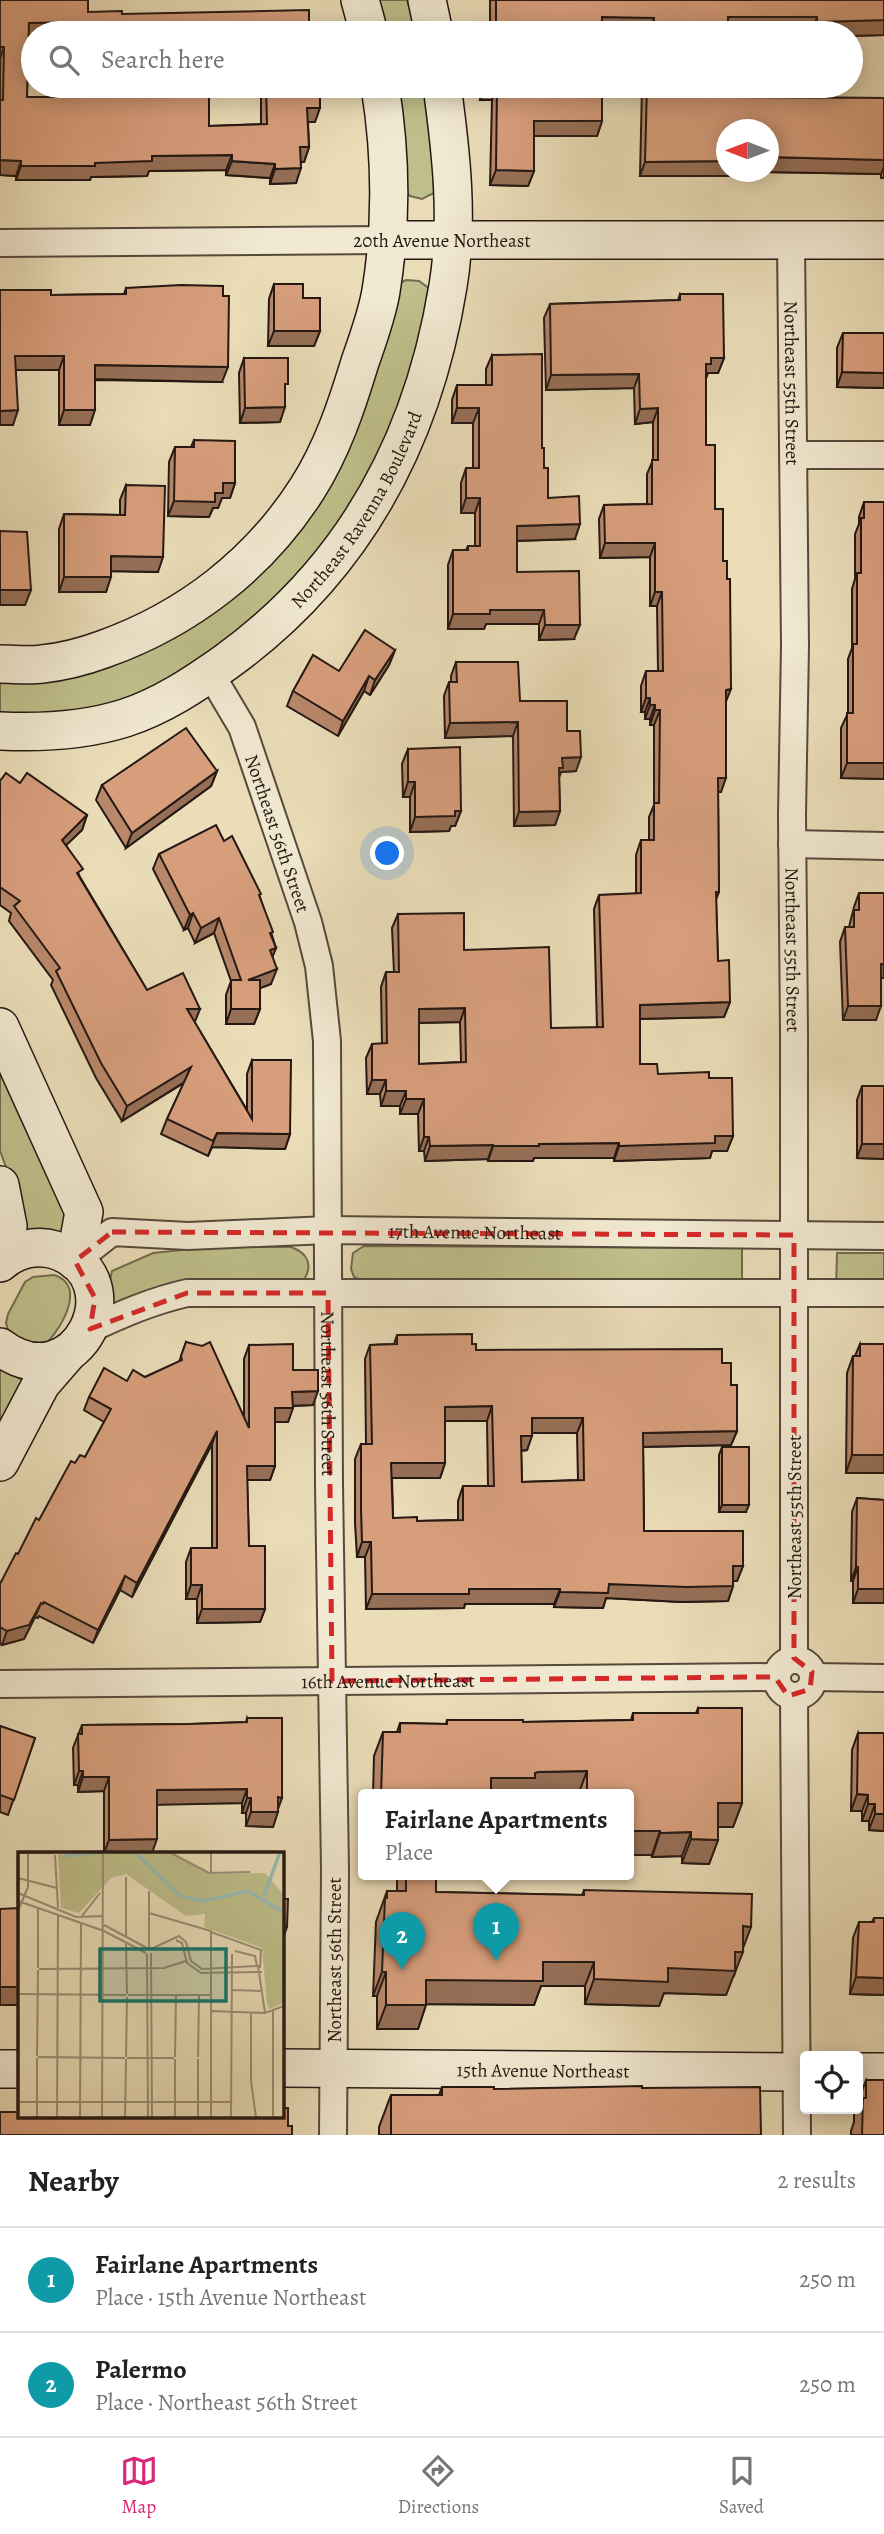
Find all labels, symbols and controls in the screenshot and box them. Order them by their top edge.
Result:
search box [21,21,863,98]
icon: search [45,41,83,79]
text: Search here [101,42,225,77]
north arrow [716,119,779,182]
street label: 20th Avenue Northeast [353,228,531,254]
street label: Northeast 55th Street [778,300,805,466]
street label: Northeast Ravenna Boulevard [285,407,429,614]
street label: Northeast 56th Street [238,751,316,916]
your location [370,836,404,870]
street label: Northeast 55th Street [778,867,806,1032]
street label: 17th Avenue Northeast [388,1219,561,1247]
street label: Northeast 56th Street [314,1311,341,1476]
street label: Northeast 55th Street [782,1435,808,1599]
street label: 16th Avenue Northeast [301,1668,475,1695]
popup [358,1789,634,1880]
text: Fairlane Apartments [384,1802,608,1837]
text: Place [384,1837,433,1868]
inset map [18,1852,284,2118]
street label: Northeast 56th Street [322,1877,348,2043]
pin: 1 [473,1903,519,1961]
pin: 2 [379,1912,425,1970]
map controls [800,2051,863,2114]
button: locate [800,2051,863,2114]
street label: 15th Avenue Northeast [456,2057,630,2085]
text: Nearby [28,2161,119,2201]
text: 2 results [778,2165,856,2196]
text: Fairlane Apartments [95,2247,318,2282]
text: 1 [47,2264,55,2295]
text: 250 m [799,2264,856,2295]
text: Place · 15th Avenue Northeast [95,2282,367,2313]
text: Palermo [95,2352,187,2387]
text: 2 [45,2369,57,2400]
text: 250 m [799,2369,856,2400]
text: Place · Northeast 56th Street [95,2387,358,2418]
tab: Map [120,2452,158,2520]
tab: Directions [398,2452,479,2520]
tab: Saved [719,2452,764,2520]

